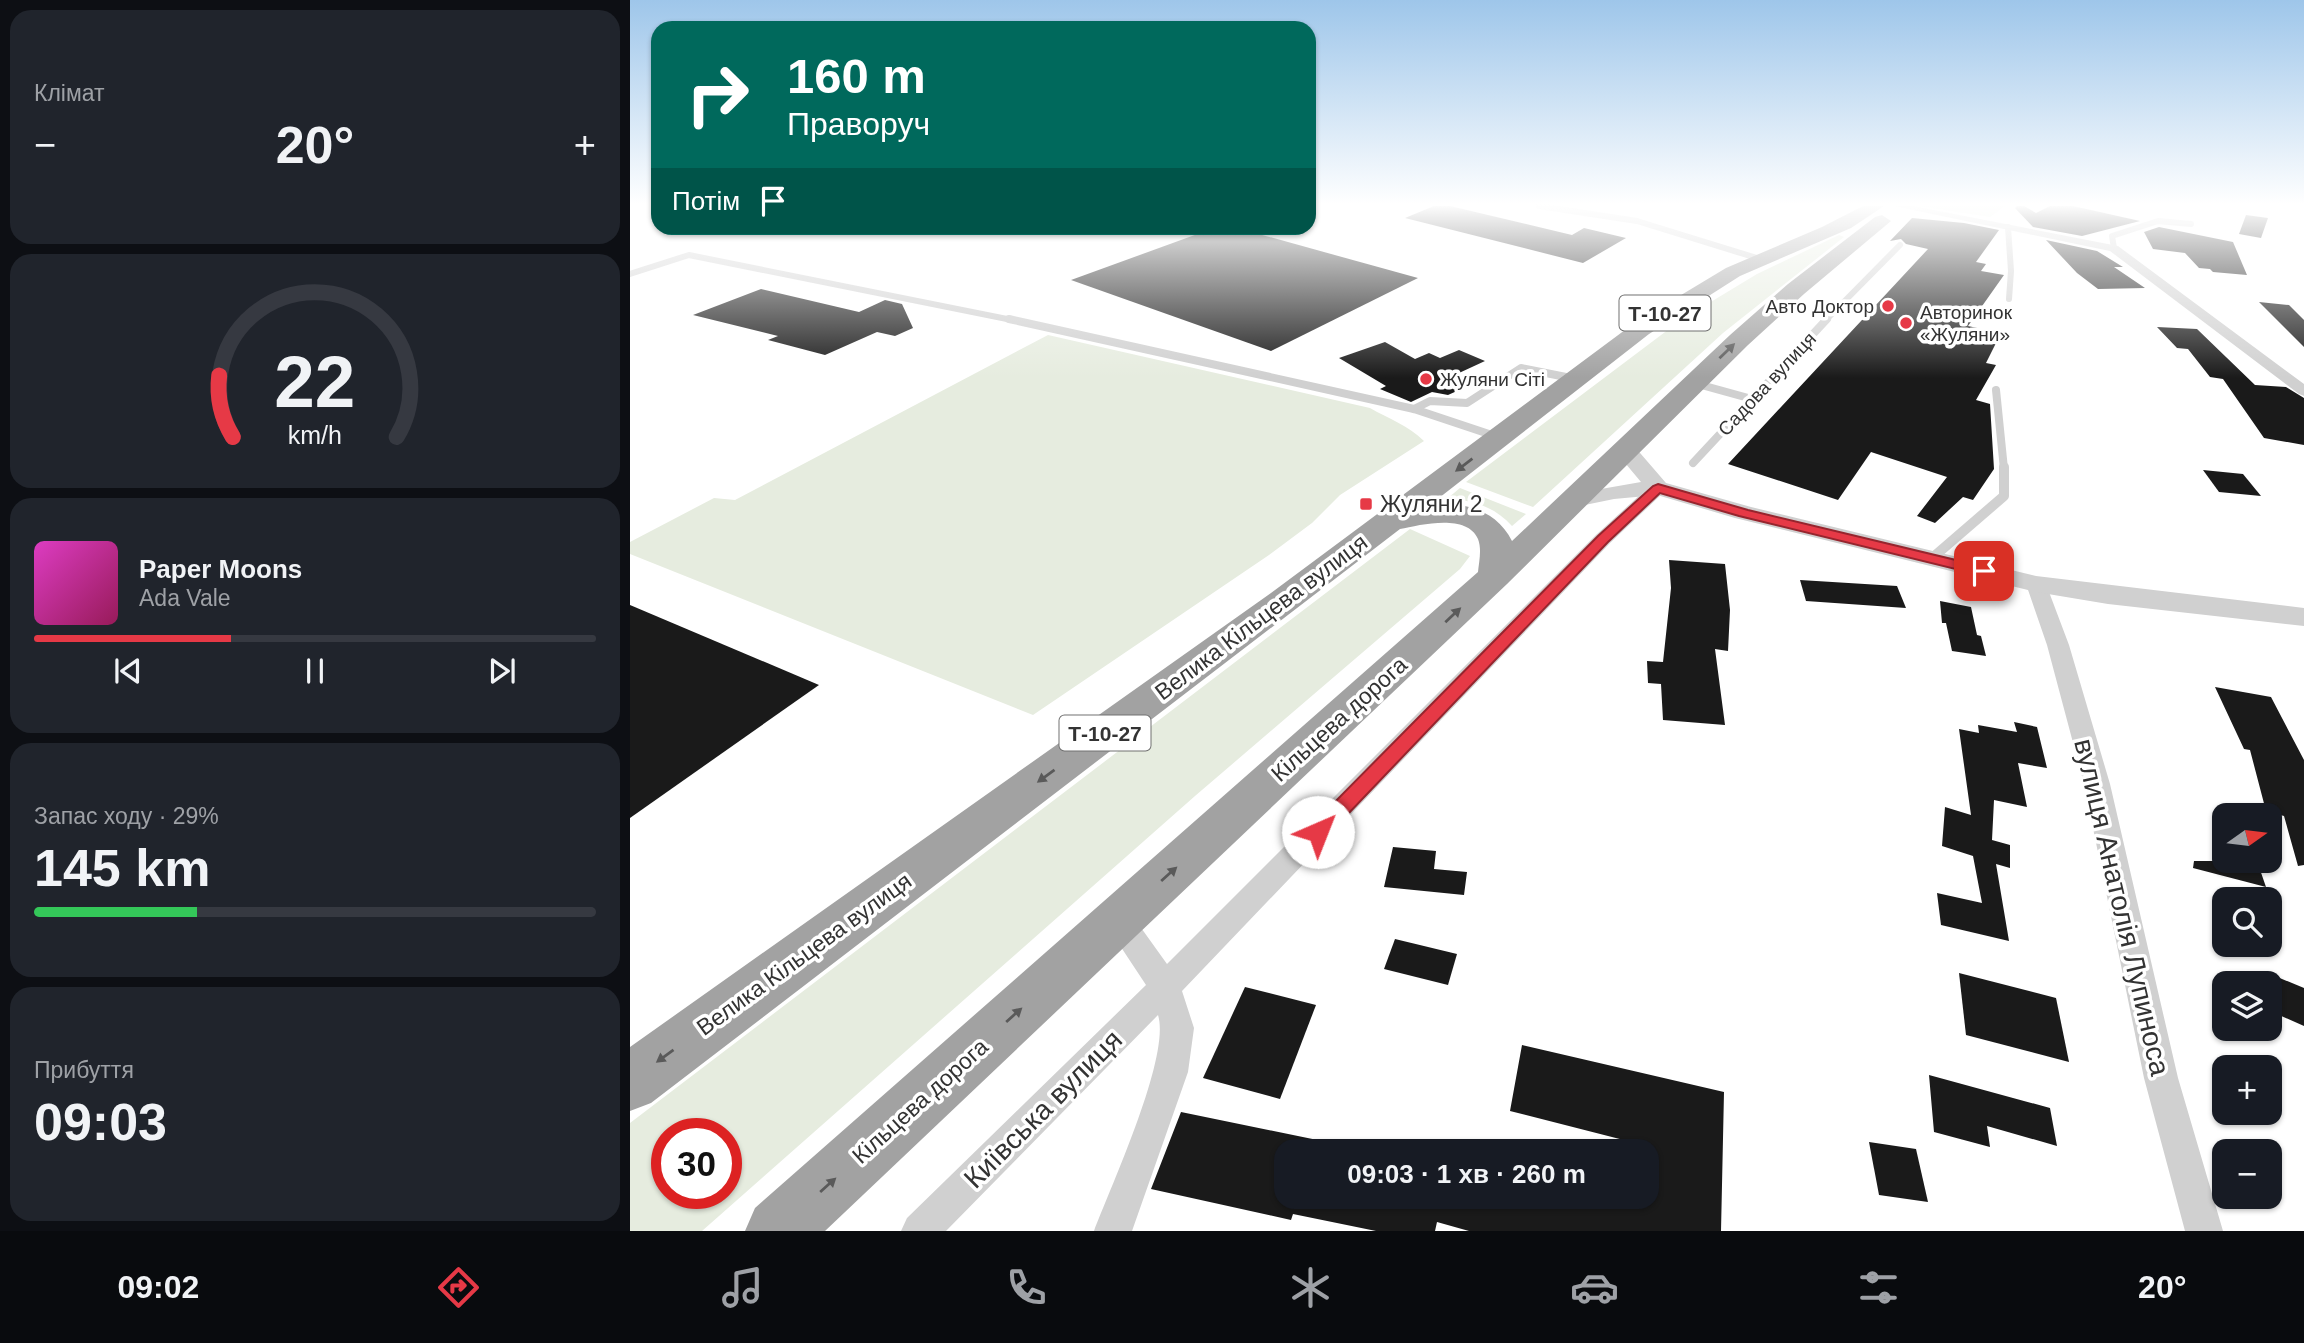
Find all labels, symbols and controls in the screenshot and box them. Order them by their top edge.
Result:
icon: right [672,49,763,140]
text: 160 m [787,49,926,103]
text: Клімат [34,80,105,106]
text: Праворуч [787,106,930,142]
text: 20° [276,116,354,174]
text: − [34,124,56,166]
text: + [574,124,596,166]
icon: arrive [754,182,792,220]
text: Потім [672,186,740,216]
road number: Т-10-27 [1620,296,1710,330]
place label: Авто Доктор [1766,296,1874,317]
marker: Авто Доктор [1880,298,1896,314]
place label: Авторинок «Жуляни» [1920,302,2013,345]
marker: Авторинок «Жуляни» [1898,315,1914,331]
street label: Садова вулиця [1714,328,1820,440]
text: 22 [275,342,355,423]
one-way arrow [1718,344,1735,360]
place label: Жуляни Сіті [1440,369,1545,390]
marker: Жуляни Сіті [1418,371,1434,387]
text: km/h [288,421,342,449]
one-way arrow [1455,458,1473,472]
place label: Жуляни 2 [1380,491,1483,517]
marker: Жуляни 2 [1358,496,1374,512]
street label: Велика Кільцева вулиця [1150,529,1372,705]
pin [1954,541,2014,601]
icon: arrive [1965,552,2003,590]
text: Paper Moons [139,554,302,584]
text: Ada Vale [139,585,231,611]
one-way arrow [1444,607,1462,623]
street label: Кільцева дорога [1266,651,1412,787]
icon: previous [109,652,147,690]
icon: pause [296,652,334,690]
icon: next [483,652,521,690]
road number: Т-10-27 [1060,716,1150,750]
street label: вулиця Анатолія Лупиноса [2068,736,2176,1079]
one-way arrow [1037,769,1055,783]
position arrow [1281,795,1355,869]
text: Запас ходу · 29% [34,803,219,829]
north arrow [2212,803,2282,873]
map controls [2212,803,2282,1209]
text: 145 km [34,839,210,897]
one-way arrow [1160,866,1178,882]
street label: Велика Кільцева вулиця [692,867,916,1041]
button: search [2212,887,2282,957]
button: layers [2212,971,2282,1041]
one-way arrow [1005,1007,1023,1023]
street label: Київська вулиця [958,1024,1128,1194]
street label: Кільцева дорога [847,1033,993,1169]
one-way arrow [656,1049,674,1063]
button: + [2212,1055,2282,1125]
text: Прибуття [34,1057,134,1083]
text: 09:03 [34,1093,167,1151]
speed limit sign: 30 [651,1118,742,1209]
button: − [2212,1139,2282,1209]
text: 09:03 · 1 хв · 260 m [1347,1159,1586,1189]
one-way arrow [819,1177,837,1193]
icon: directions [434,1263,483,1312]
icon: music [718,1263,767,1312]
icon: phone [1002,1263,1051,1312]
icon: climate [1286,1263,1335,1312]
icon: car [1570,1263,1619,1312]
icon: filters [1854,1263,1903,1312]
text: 09:02 [117,1269,199,1305]
text: 20° [2138,1269,2187,1305]

